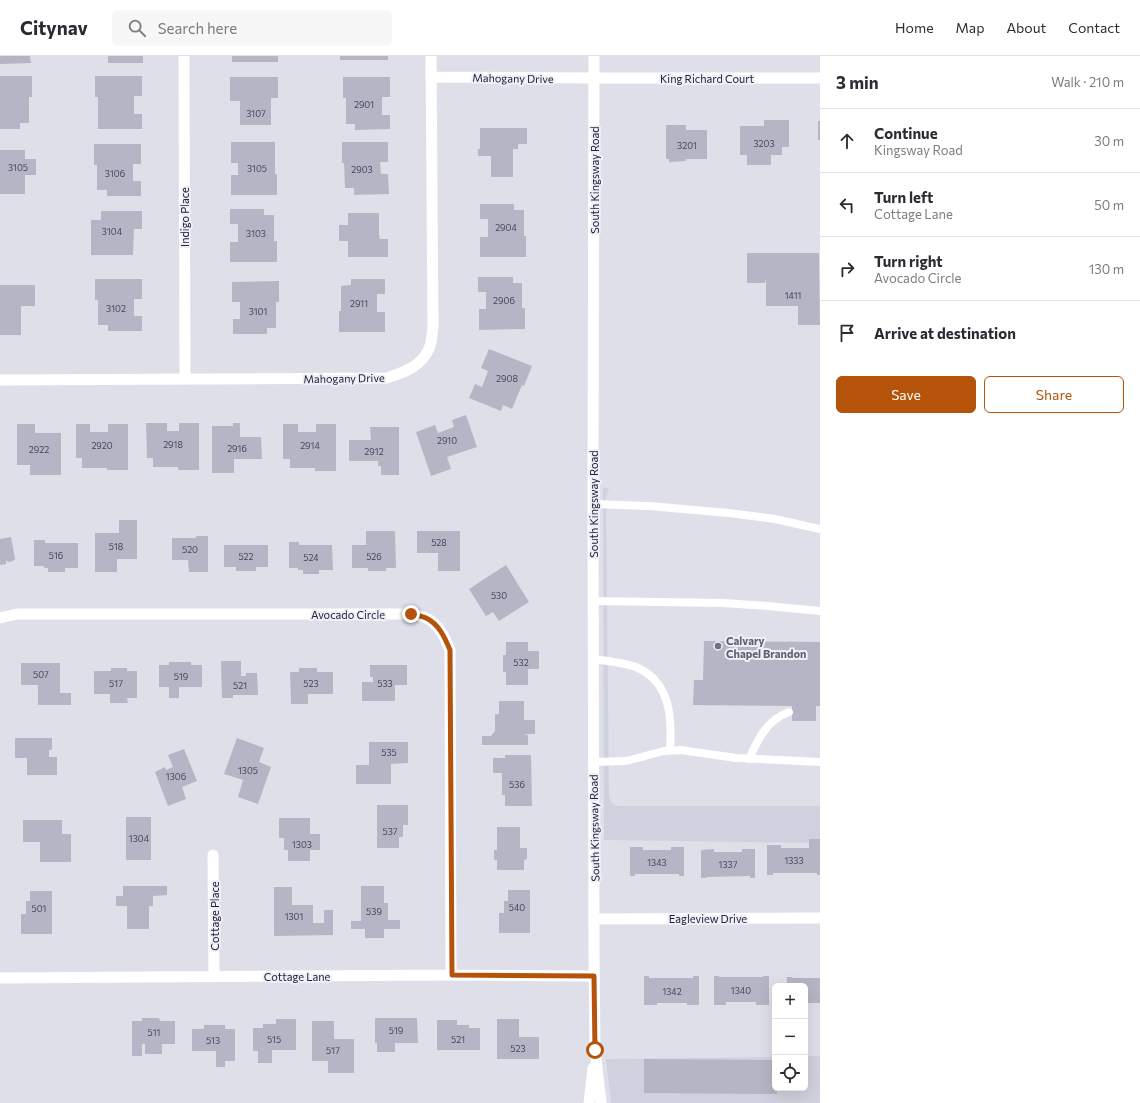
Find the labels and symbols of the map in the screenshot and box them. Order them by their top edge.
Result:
street label: Mahogany Drive [472,71,554,85]
street label: King Richard Court [660,72,755,85]
house number: 2901 [354,99,374,110]
house number: 3107 [246,108,266,119]
street label: South Kingsway Road [588,126,601,234]
house number: 3203 [753,138,775,149]
house number: 3201 [677,140,697,151]
house number: 3105 [8,162,28,173]
house number: 3105 [247,163,267,174]
house number: 2903 [351,164,373,175]
house number: 3106 [105,168,125,179]
street label: Indigo Place [178,187,191,247]
house number: 2904 [495,222,517,233]
house number: 3104 [102,226,123,237]
house number: 3103 [246,228,266,239]
house number: 1411 [785,290,801,301]
house number: 2906 [493,295,515,306]
house number: 2911 [350,298,368,309]
house number: 3102 [106,303,126,314]
house number: 3101 [249,306,267,317]
street label: Mahogany Drive [303,371,385,385]
house number: 2908 [496,373,518,384]
house number: 2910 [437,435,457,446]
house number: 2918 [163,439,183,450]
house number: 2920 [91,440,113,451]
house number: 2914 [300,440,320,451]
house number: 2916 [227,443,247,454]
house number: 2922 [29,444,49,455]
house number: 2912 [364,446,384,457]
street label: South Kingsway Road [587,450,600,558]
house number: 528 [431,537,447,548]
house number: 518 [109,541,123,552]
house number: 520 [182,544,198,555]
house number: 516 [49,550,63,561]
house number: 522 [238,551,254,562]
house number: 526 [366,551,382,562]
house number: 524 [303,552,319,563]
house number: 530 [491,590,507,601]
route end [402,605,420,623]
street label: Avocado Circle [311,608,385,621]
place label: Calvary Chapel Brandon [726,634,806,660]
marker: Calvary Chapel Brandon [713,641,723,651]
house number: 532 [513,657,529,668]
house number: 507 [33,669,49,680]
house number: 519 [174,671,188,682]
house number: 517 [109,678,123,689]
house number: 523 [303,678,319,689]
house number: 533 [377,678,393,689]
house number: 521 [233,680,247,691]
house number: 535 [381,747,397,758]
house number: 1305 [238,765,258,776]
house number: 1306 [166,771,186,782]
street label: South Kingsway Road [587,774,601,882]
house number: 536 [509,779,525,790]
house number: 537 [382,826,398,837]
house number: 1304 [129,833,150,844]
house number: 1303 [292,839,312,850]
house number: 1333 [784,855,804,866]
house number: 1343 [647,857,667,868]
house number: 1337 [719,859,738,870]
street label: Cottage Place [208,881,221,951]
house number: 540 [509,902,525,913]
house number: 501 [32,903,46,914]
house number: 539 [366,906,382,917]
house number: 1301 [285,911,303,922]
street label: Eagleview Drive [669,912,747,925]
street label: Cottage Lane [264,970,331,983]
house number: 1340 [731,985,751,996]
house number: 1342 [662,986,682,997]
house number: 519 [389,1025,403,1036]
house number: 511 [148,1027,160,1038]
house number: 515 [267,1034,281,1045]
house number: 521 [451,1034,465,1045]
house number: 513 [206,1035,220,1046]
route start [586,1041,604,1059]
house number: 523 [510,1043,526,1054]
house number: 517 [326,1045,340,1056]

